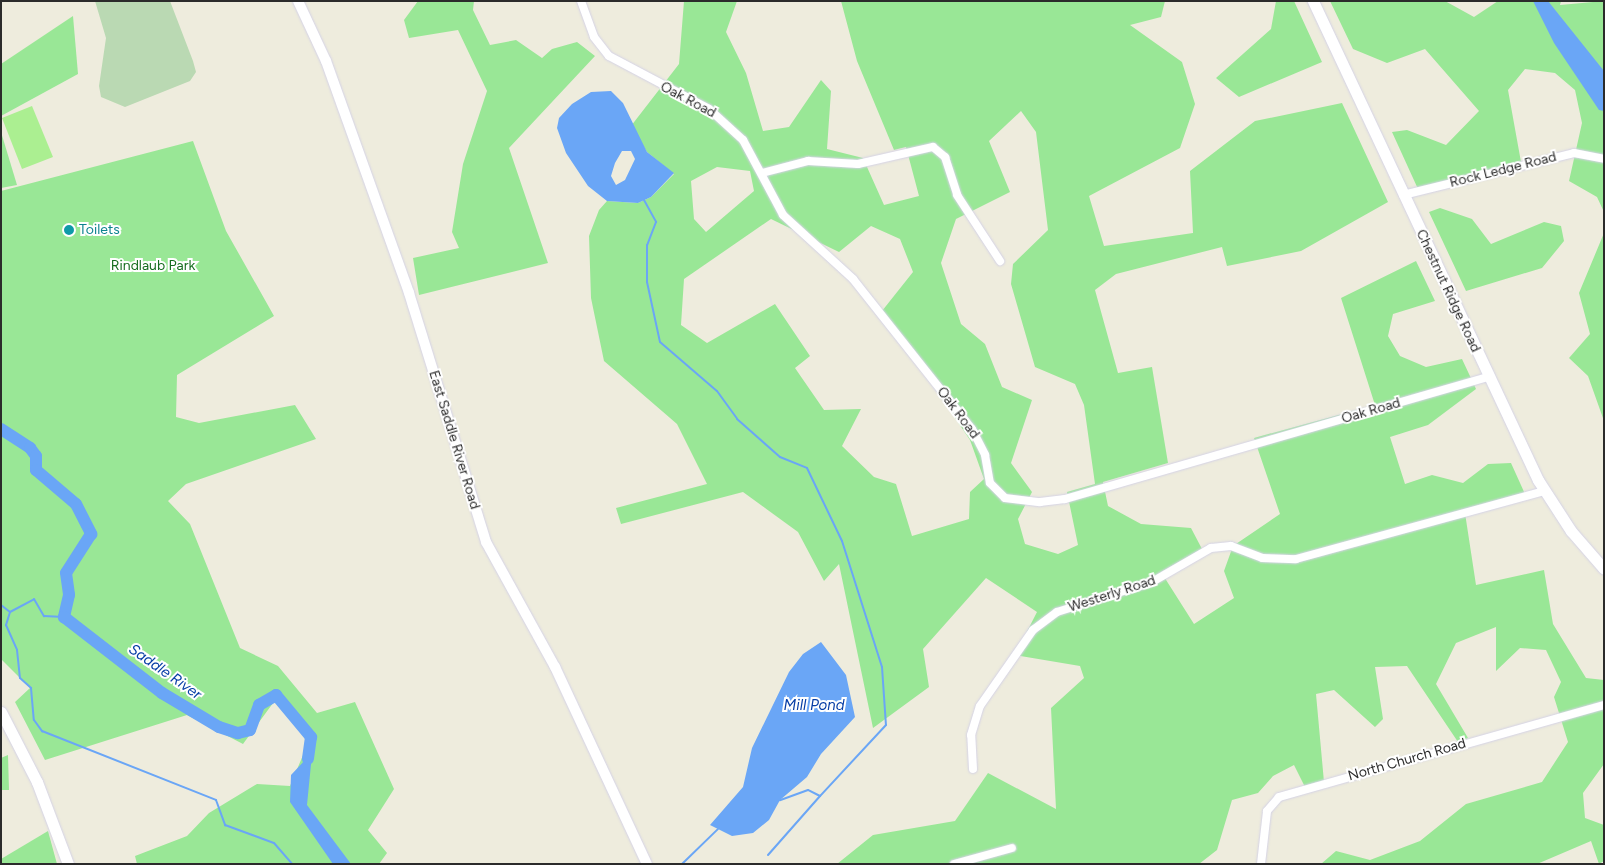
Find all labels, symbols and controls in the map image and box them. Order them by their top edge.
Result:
street label: Oak Road [657,78,719,122]
street label: Rock Ledge Road [1448,149,1558,191]
place label: Toilets [79,222,120,238]
marker: Toilets [63,224,75,236]
street label: Chestnut Ridge Road [1412,227,1484,355]
park label: Rindlaub Park [111,258,195,274]
street label: East Saddle River Road [425,369,483,511]
street label: Oak Road [933,384,983,442]
street label: Oak Road [1340,395,1402,427]
street label: Westerly Road [1066,572,1158,616]
water label: Saddle River [125,640,205,704]
water label: Mill Pond [784,697,844,715]
street label: North Church Road [1346,735,1468,785]

